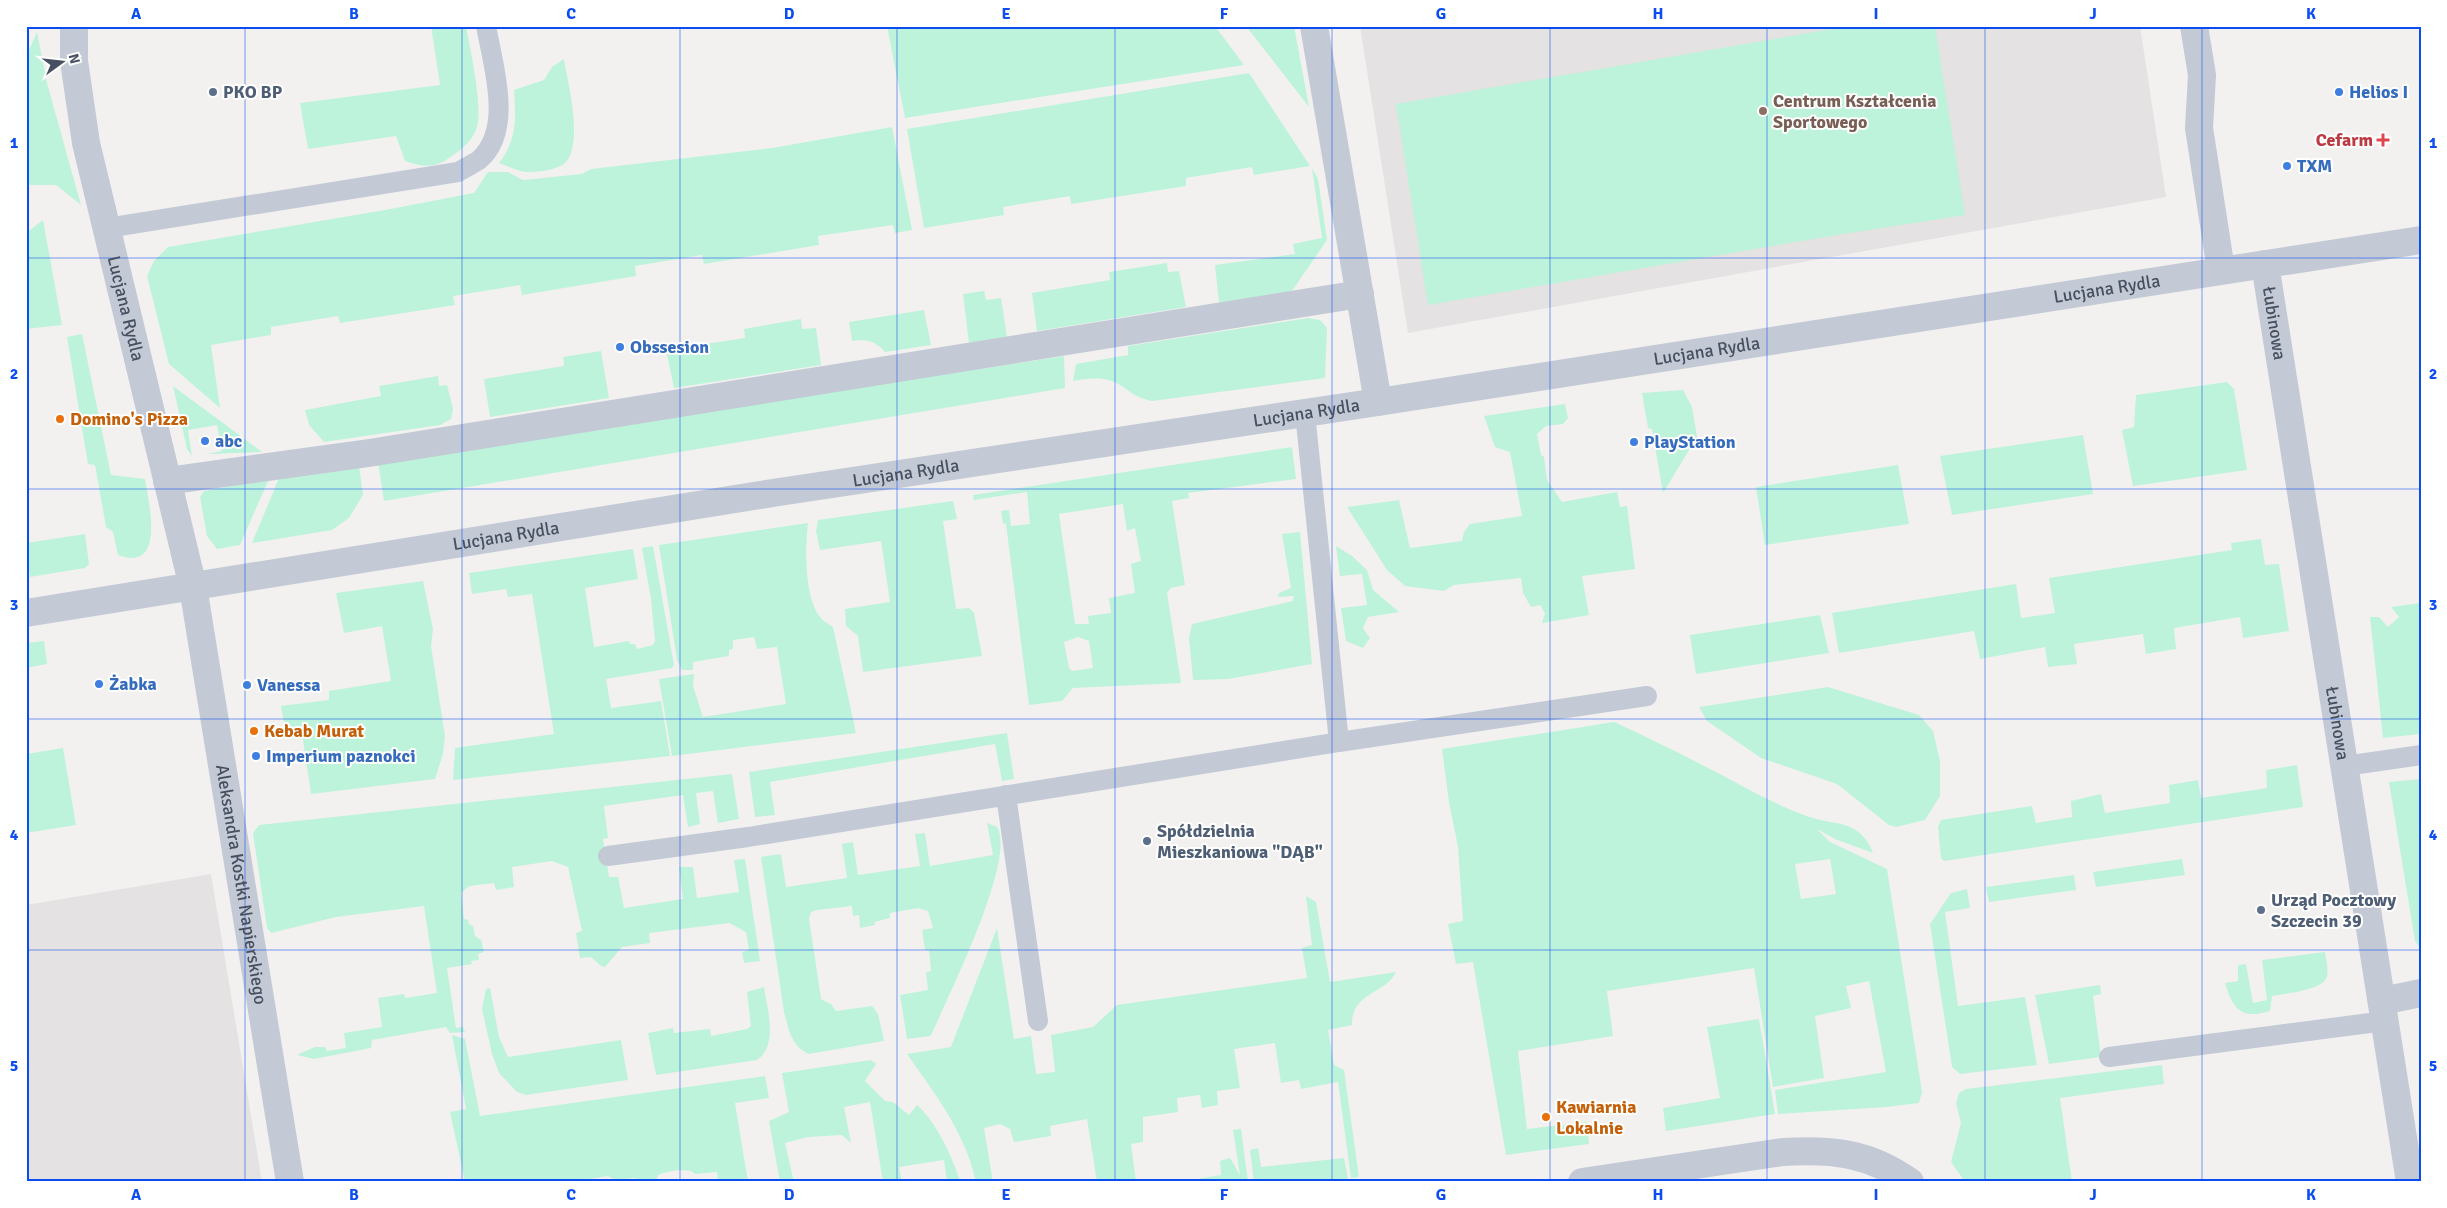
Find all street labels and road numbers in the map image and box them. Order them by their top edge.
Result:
street label: Lucjana Rydla [103,253,149,363]
street label: Lucjana Rydla [2052,270,2162,308]
street label: Łubinowa [2258,285,2291,362]
street label: Lucjana Rydla [1652,332,1762,370]
street label: Lucjana Rydla [1252,394,1361,432]
street label: Lucjana Rydla [851,454,961,492]
street label: Lucjana Rydla [451,516,561,555]
street label: Łubinowa [2321,685,2354,762]
street label: Aleksandra Kostki Napierskiego [211,763,272,1006]

